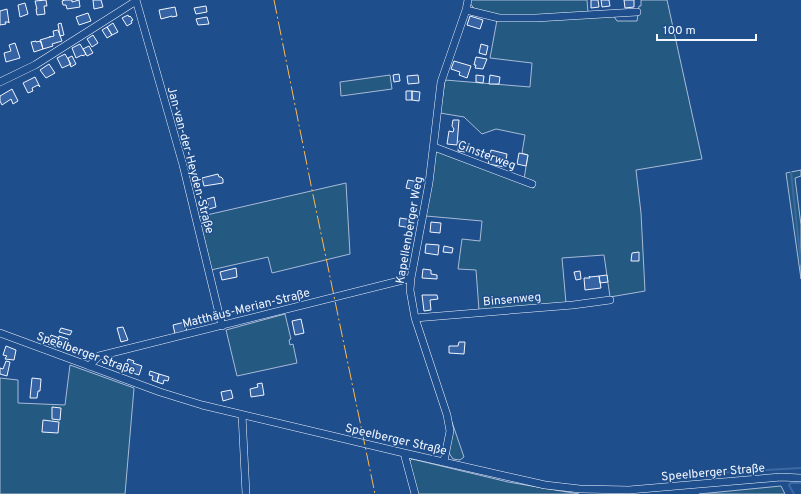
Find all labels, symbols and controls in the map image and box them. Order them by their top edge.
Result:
scale bar [657,16,756,42]
text: 100 m [663,23,696,39]
street label: Jan-van-der-Heyden-Straße [163,85,217,236]
street label: Ginsterweg [455,138,518,174]
street label: Kapellenberger Weg [393,175,427,285]
street label: Matthäus-Merian-Straße [181,285,312,333]
street label: Binsenweg [482,289,542,311]
street label: Speelberger Straße [34,329,137,379]
street label: Speelberger Straße [343,420,448,459]
street label: Speelberger Straße [661,460,766,485]

